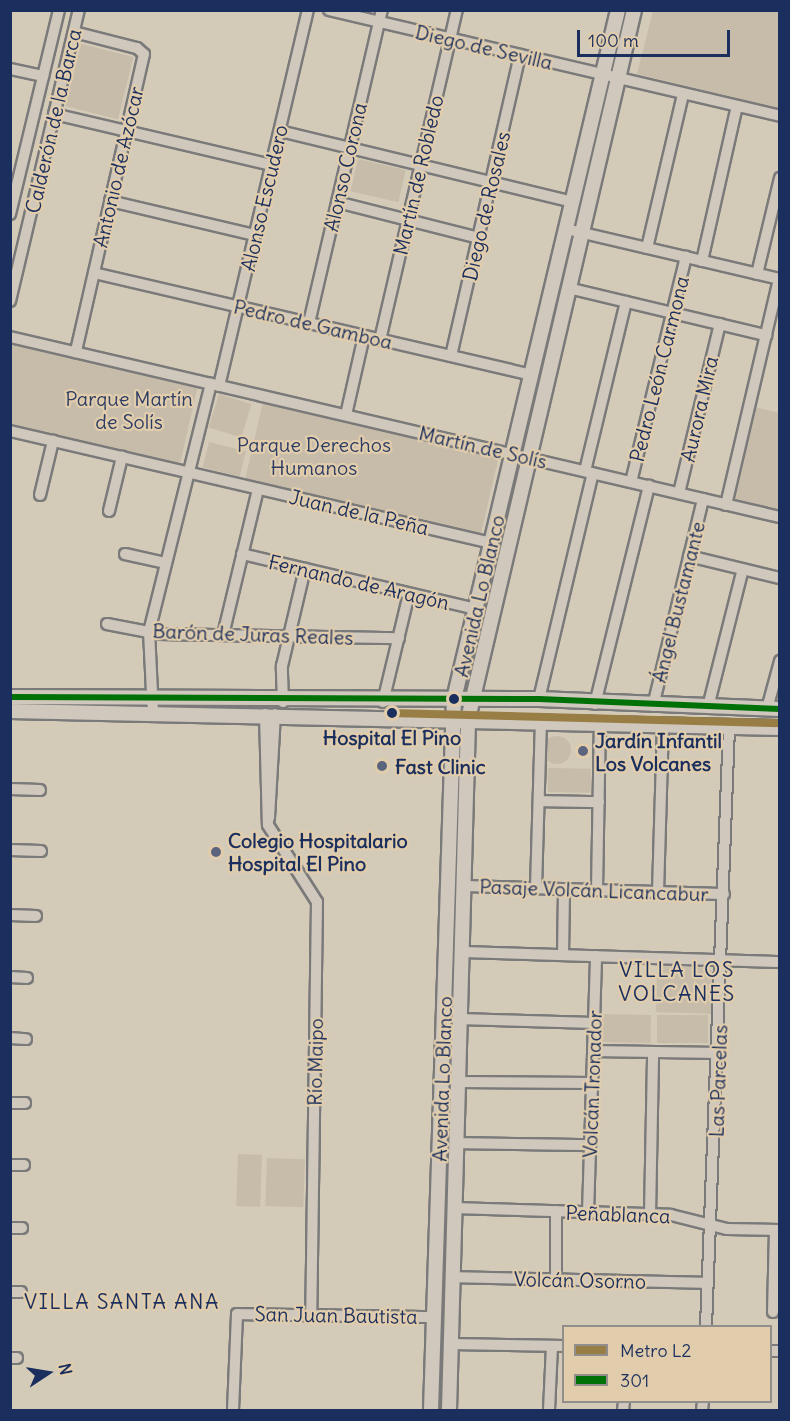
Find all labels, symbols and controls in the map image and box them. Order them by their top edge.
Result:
scale bar [580,18,733,56]
street label: Diego de Sevilla [413,20,555,74]
street label: Calderón de la Barca [20,26,86,216]
text: 100 m [588,29,639,52]
street label: Antonio de Azócar [88,84,148,250]
street label: Martín de Robledo [388,93,448,257]
street label: Alonso Corona [318,100,372,234]
street label: Alonso Escudero [235,122,293,274]
street label: Diego de Rosales [457,129,515,283]
street label: Pedro León Carmona [624,274,694,464]
street label: Pedro de Gamboa [231,294,395,354]
street label: Aurora Mira [675,354,723,464]
park label: Parque Martín de Solís [65,387,193,434]
street label: Martín de Solís [417,421,549,473]
park label: Parque Derechos Humanos [237,433,391,480]
street label: Juan de la Peña [287,484,431,540]
street label: Avenida Lo Blanco [449,513,509,679]
street label: Ángel Bustamante [646,519,710,685]
street label: Fernando de Aragón [266,550,452,614]
street label: Barón de Juras Reales [152,618,354,650]
unlabelled marker [448,693,460,705]
marker: Hospital El Pino [383,704,401,722]
place label: Hospital El Pino [323,725,461,749]
place label: Jardín Infantil Los Volcanes [595,728,722,775]
marker: Jardín Infantil Los Volcanes [576,744,590,758]
place label: Fast Clinic [395,754,486,778]
marker: Fast Clinic [373,757,391,775]
place label: Colegio Hospitalario Hospital El Pino [228,828,408,875]
marker: Colegio Hospitalario Hospital El Pino [209,845,223,859]
street label: Pasaje Volcán Licancabur [479,874,709,906]
district label: VILLA LOS VOLCANES [618,957,736,1007]
street label: Avenida Lo Blanco [427,996,457,1162]
street label: Volcán Tronador [577,1010,607,1158]
street label: Río Maipo [302,1018,328,1106]
street label: Las Parcelas [704,1024,732,1138]
street label: Peñablanca [565,1200,671,1228]
street label: Volcán Osorno [514,1267,646,1293]
district label: VILLA SANTA ANA [24,1289,220,1315]
street label: San Juan Bautista [254,1302,418,1328]
legend [562,1325,772,1403]
text: Metro L2 [620,1339,691,1362]
north arrow [18,1343,78,1403]
text: N [55,1362,77,1377]
text: 301 [620,1369,649,1392]

